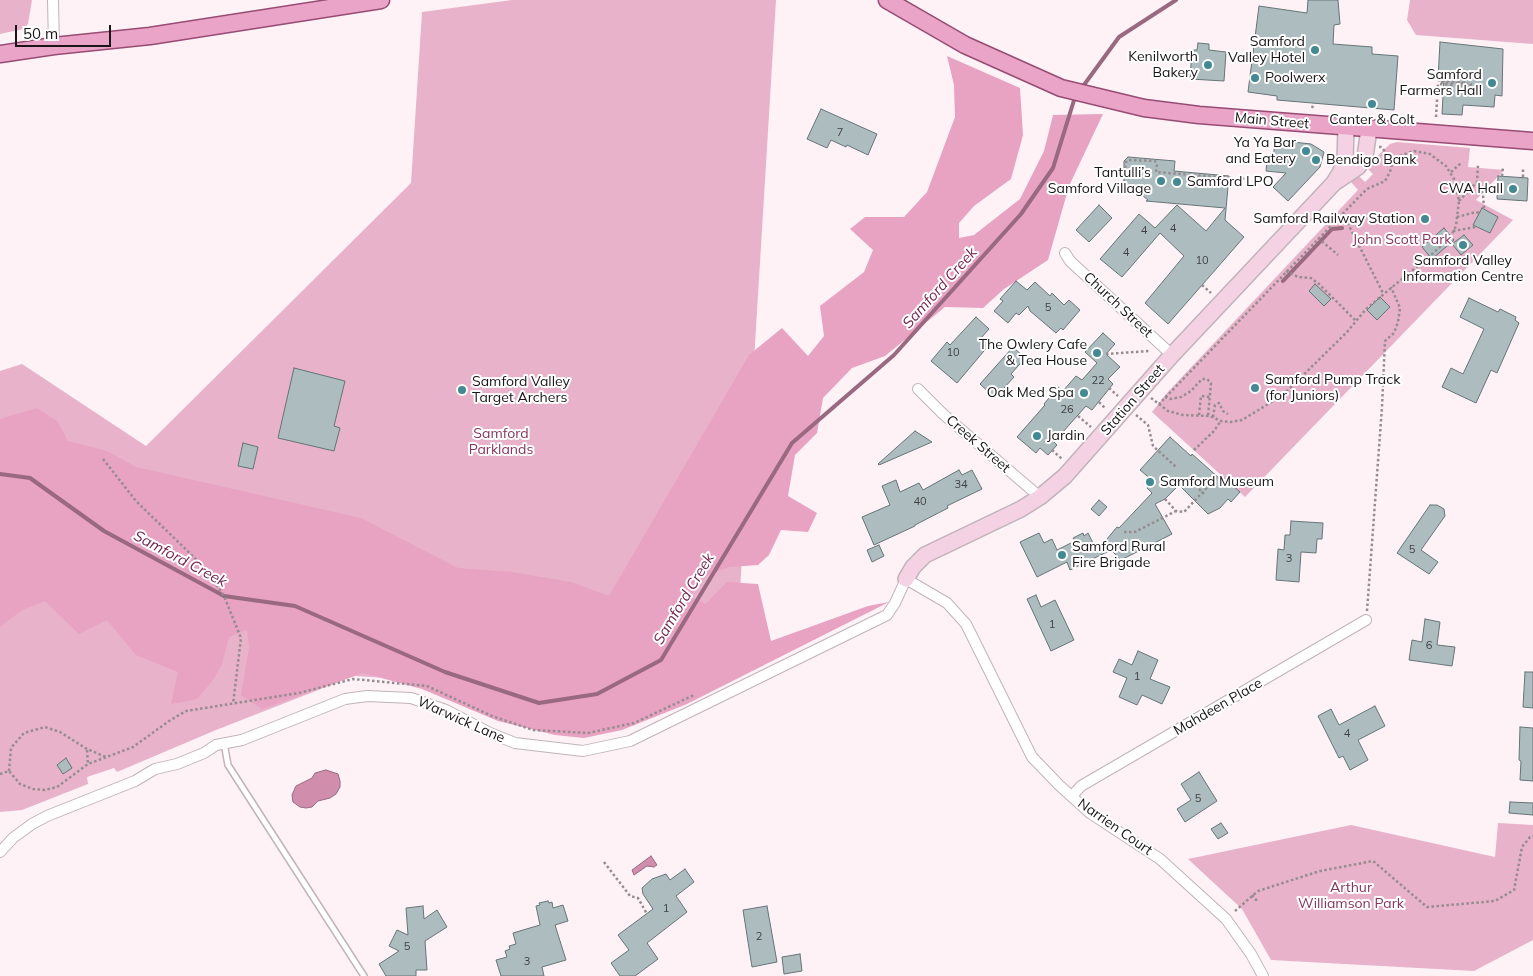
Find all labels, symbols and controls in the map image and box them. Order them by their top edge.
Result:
scale bar [18,15,114,47]
text: 50 m [23,24,58,43]
place label: Samford Valley Hotel [1228,34,1305,66]
marker: Samford Valley Hotel [1309,44,1321,56]
place label: Kenilworth Bakery [1128,49,1198,82]
marker: Kenilworth Bakery [1202,59,1214,71]
place label: Samford Farmers Hall [1400,67,1482,100]
place label: Poolwerx [1265,70,1325,86]
marker: Poolwerx [1249,72,1261,84]
marker: Samford Farmers Hall [1486,77,1498,89]
marker: Canter & Colt [1366,98,1378,110]
street label: Main Street [1234,109,1310,133]
place label: Canter & Colt [1329,112,1415,128]
house number: 7 [837,126,843,140]
place label: Ya Ya Bar and Eatery [1225,135,1296,168]
marker: Ya Ya Bar and Eatery [1300,145,1312,157]
place label: Bendigo Bank [1326,152,1416,168]
marker: Bendigo Bank [1310,154,1322,166]
place label: Tantulli’s Samford Village [1048,165,1151,198]
place label: Samford LPO [1187,174,1273,190]
marker: Tantulli’s Samford Village [1155,175,1167,187]
marker: Samford LPO [1171,176,1183,188]
place label: CWA Hall [1439,181,1503,197]
marker: CWA Hall [1507,183,1519,195]
place label: Samford Railway Station [1253,211,1415,227]
marker: Samford Railway Station [1419,213,1431,225]
house number: 4 [1170,222,1176,236]
house number: 4 [1141,224,1147,238]
park label: John Scott Park [1353,232,1451,248]
marker: Samford Valley Information Centre [1457,239,1469,251]
water label: Samford Creek [899,244,981,332]
house number: 4 [1123,246,1129,260]
place label: Samford Valley Information Centre [1403,253,1523,286]
house number: 10 [1195,254,1209,268]
street label: Church Street [1080,269,1156,341]
house number: 5 [1045,301,1051,315]
place label: The Owlery Cafe & Tea House [979,337,1087,370]
house number: 10 [946,346,960,360]
marker: The Owlery Cafe & Tea House [1091,347,1103,359]
street label: Station Street [1098,361,1168,439]
place label: Samford Pump Track (for Juniors) [1265,372,1400,404]
place label: Samford Valley Target Archers [472,374,570,407]
house number: 22 [1091,374,1105,388]
marker: Samford Pump Track (for Juniors) [1249,382,1261,394]
marker: Samford Valley Target Archers [456,384,468,396]
place label: Oak Med Spa [987,385,1074,401]
marker: Oak Med Spa [1078,387,1090,399]
house number: 26 [1060,403,1074,417]
street label: Creek Street [943,412,1013,476]
park label: Samford Parklands [469,426,533,458]
place label: Jardin [1047,428,1085,444]
marker: Jardin [1031,430,1043,442]
place label: Samford Museum [1160,474,1274,490]
marker: Samford Museum [1144,476,1156,488]
house number: 34 [954,478,968,492]
house number: 40 [913,495,927,509]
water label: Samford Creek [130,527,230,591]
place label: Samford Rural Fire Brigade [1072,539,1165,572]
house number: 5 [1409,543,1415,557]
marker: Samford Rural Fire Brigade [1056,549,1068,561]
water label: Samford Creek [650,550,718,648]
house number: 3 [1286,552,1292,566]
house number: 1 [1049,618,1055,632]
house number: 6 [1426,639,1432,653]
house number: 1 [1134,670,1140,684]
street label: Mahdeen Place [1171,675,1265,739]
street label: Warwick Lane [415,693,507,747]
house number: 4 [1344,727,1350,741]
house number: 5 [1195,792,1201,806]
street label: Narrien Court [1074,795,1156,859]
park label: Arthur Williamson Park [1298,880,1404,912]
house number: 1 [663,902,669,916]
house number: 2 [756,930,762,944]
house number: 5 [404,940,410,954]
house number: 3 [524,955,530,969]

